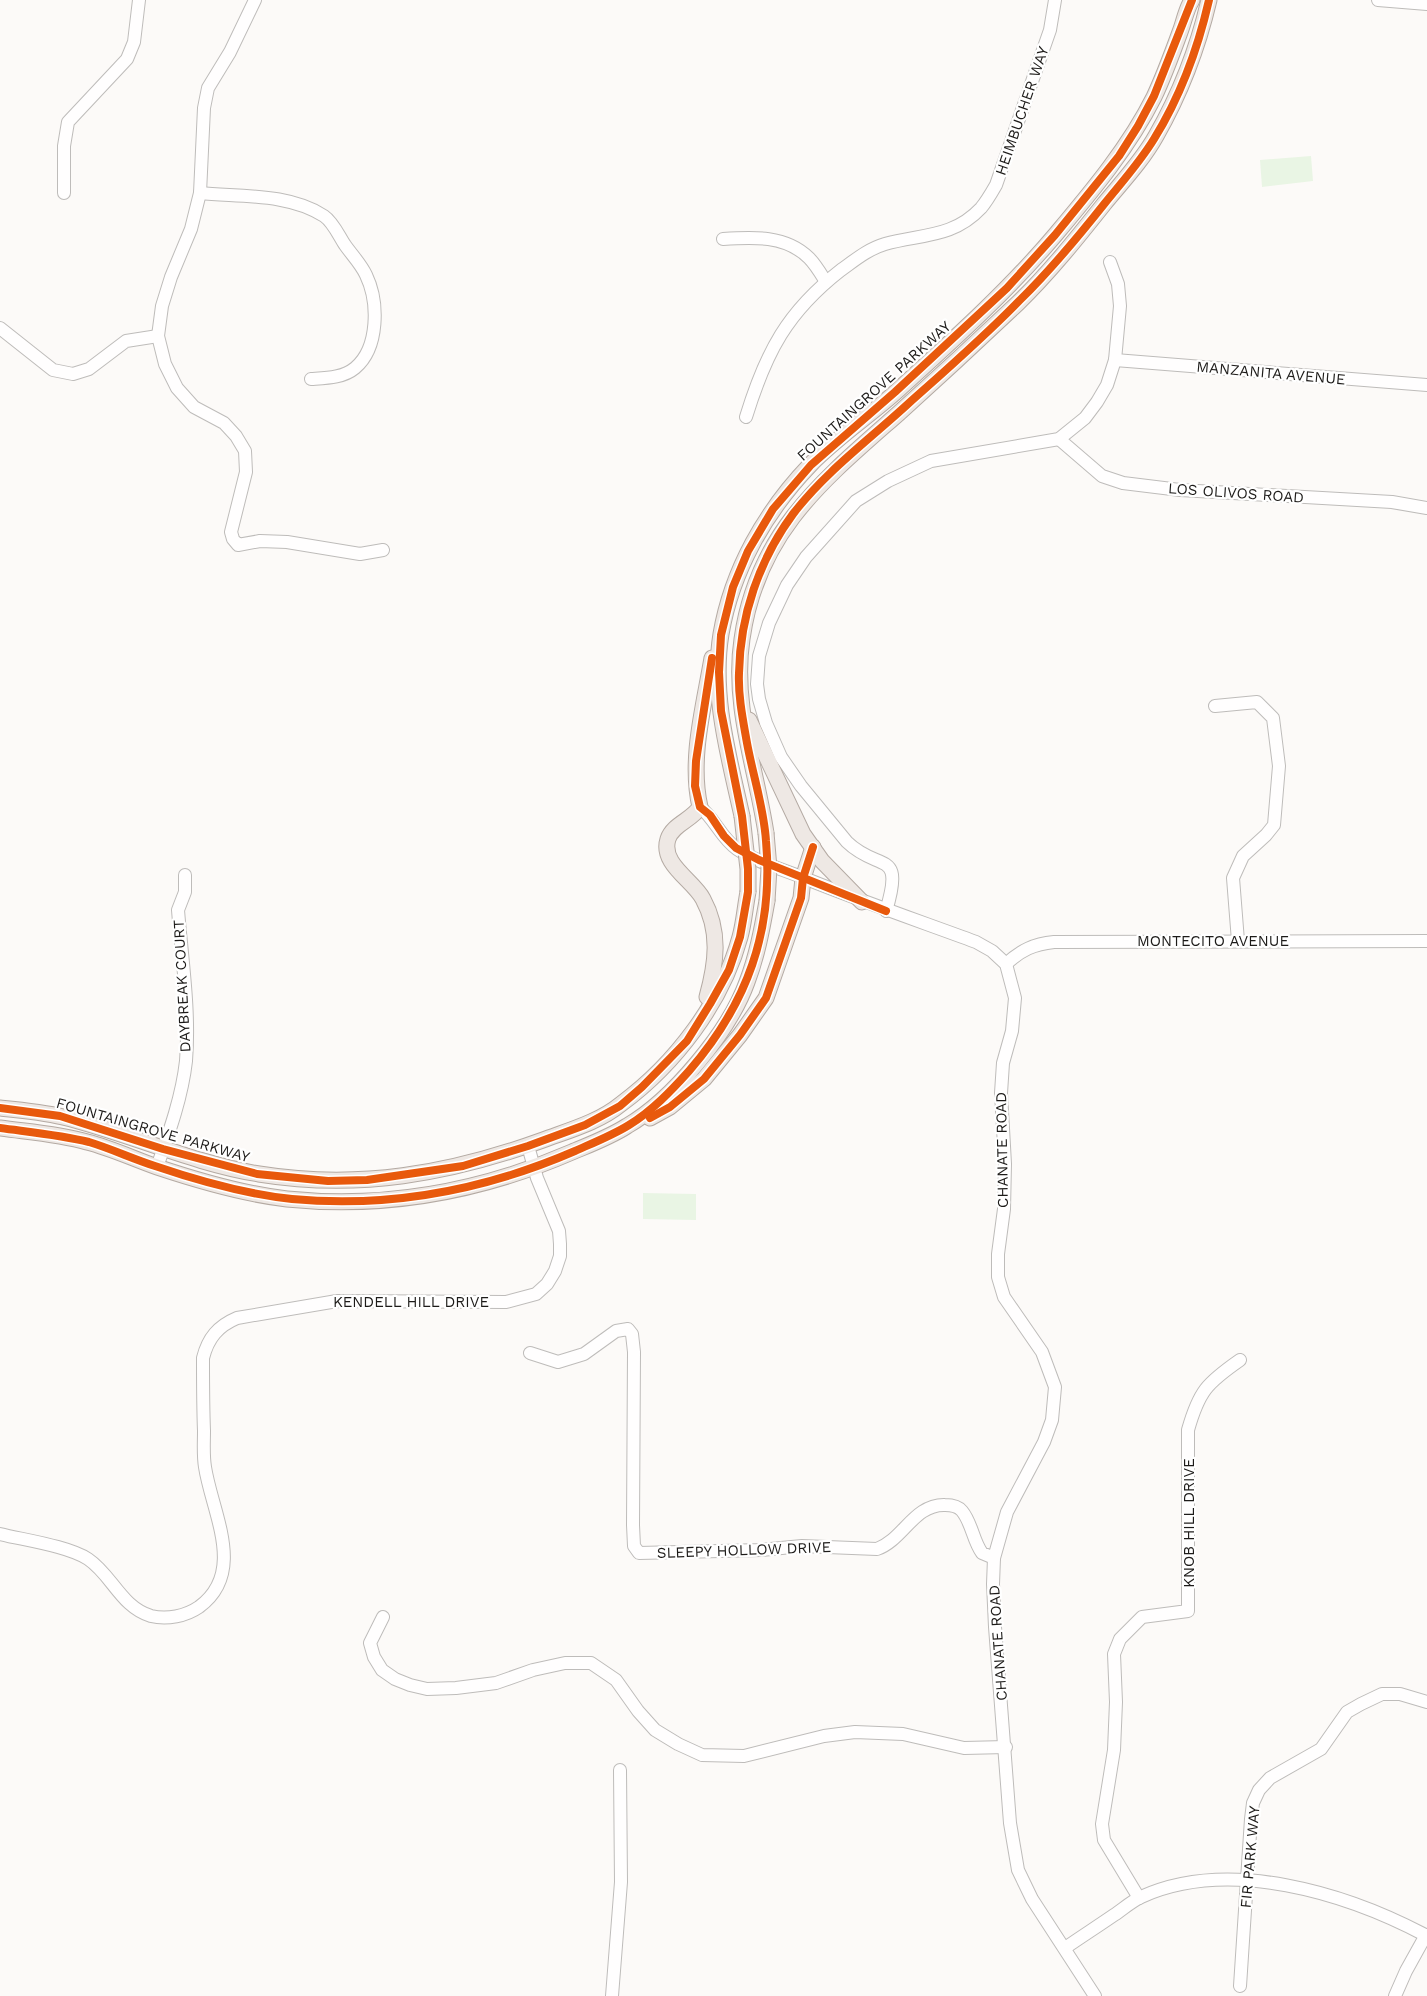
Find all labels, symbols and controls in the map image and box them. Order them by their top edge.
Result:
street label: HEIMBUCHER WAY [991,44,1053,178]
street label: FOUNTAINGROVE PARKWAY [793,317,955,465]
street label: MANZANITA AVENUE [1196,358,1346,388]
street label: LOS OLIVOS ROAD [1167,479,1305,507]
street label: DAYBREAK COURT [170,919,194,1053]
street label: MONTECITO AVENUE [1137,932,1289,950]
street label: CHANATE ROAD [992,1092,1012,1208]
street label: FOUNTAINGROVE PARKWAY [54,1094,252,1166]
street label: KENDELL HILL DRIVE [333,1293,489,1311]
street label: KNOB HILL DRIVE [1180,1458,1198,1588]
street label: SLEEPY HOLLOW DRIVE [657,1538,831,1562]
street label: CHANATE ROAD [985,1585,1011,1701]
street label: FIR PARK WAY [1237,1805,1263,1909]

